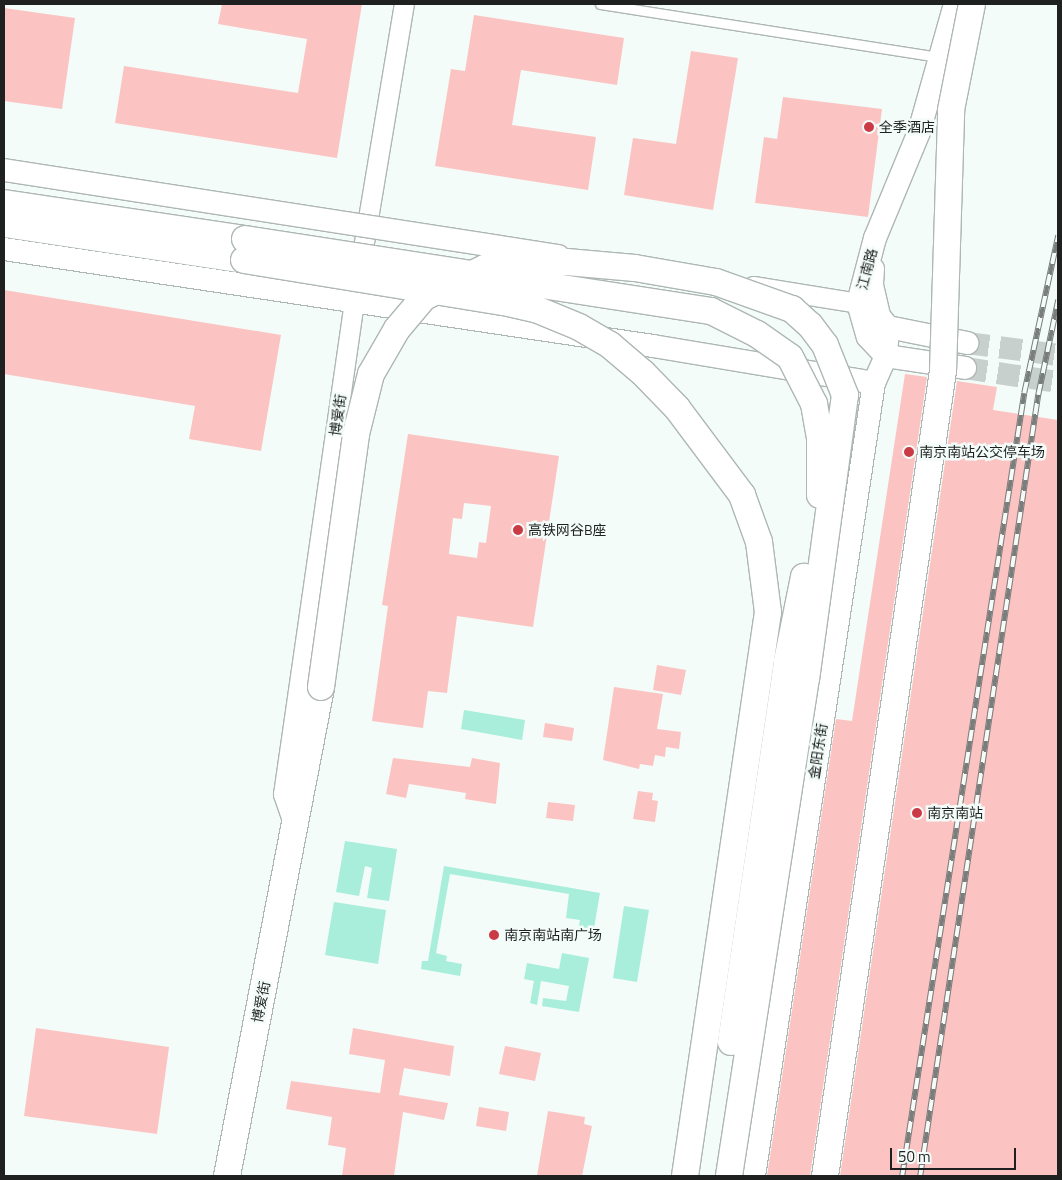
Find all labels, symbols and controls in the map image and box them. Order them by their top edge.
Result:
place label: 全季酒店 [879,119,935,135]
marker: 全季酒店 [863,121,875,133]
street label: 江南路 [853,247,881,291]
street label: 博爱街 [327,393,349,437]
place label: 南京南站公交停车场 [919,444,1045,460]
marker: 南京南站公交停车场 [903,446,915,458]
place label: 高铁网谷B座 [528,522,607,538]
marker: 高铁网谷B座 [512,524,524,536]
street label: 金阳东街 [805,722,831,780]
place label: 南京南站 [927,805,983,821]
marker: 南京南站 [911,807,923,819]
place label: 南京南站南广场 [504,927,602,943]
marker: 南京南站南广场 [488,929,500,941]
street label: 博爱街 [249,980,273,1024]
scale bar [892,1138,1018,1170]
text: 50 m [898,1145,931,1168]

